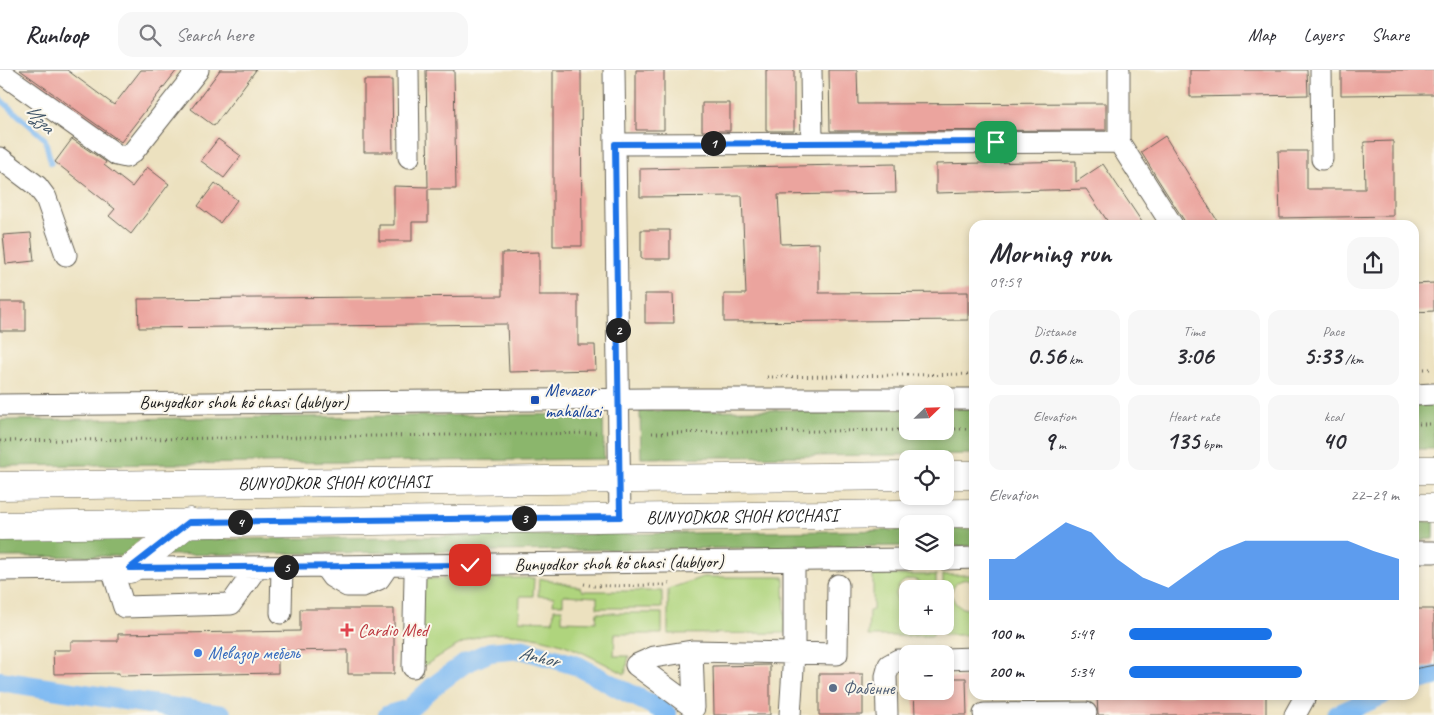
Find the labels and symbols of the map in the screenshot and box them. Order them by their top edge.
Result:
water label: Изза [21,99,61,140]
pin [975,121,1017,163]
pin: 1 [700,130,726,156]
pin: 2 [606,318,630,342]
place label: Mevazor mahallasi [545,379,604,422]
north arrow [899,385,954,440]
street label: Bunyodkor shoh koʻchasi (dublyor) [139,391,350,413]
marker: Mevazor mahallasi [529,394,541,406]
street label: BUNYODKOR SHOH KO'CHASI [238,470,434,494]
street label: BUNYODKOR SHOH KO'CHASI [646,504,842,528]
pin: 3 [512,506,536,530]
pin: 4 [228,510,252,534]
pin [449,544,491,586]
street label: Bunyodkor shoh koʻchasi (dublyor) [514,550,725,576]
pin: 5 [274,554,298,580]
place label: Cardio Med [358,619,431,641]
marker: Cardio Med [340,623,354,637]
water label: Anhor [517,641,564,674]
place label: Мевазор мебель [208,642,301,665]
marker: Мевазор мебель [192,647,204,659]
place label: Фабенне [843,677,896,699]
marker: Фабенне [827,682,839,694]

